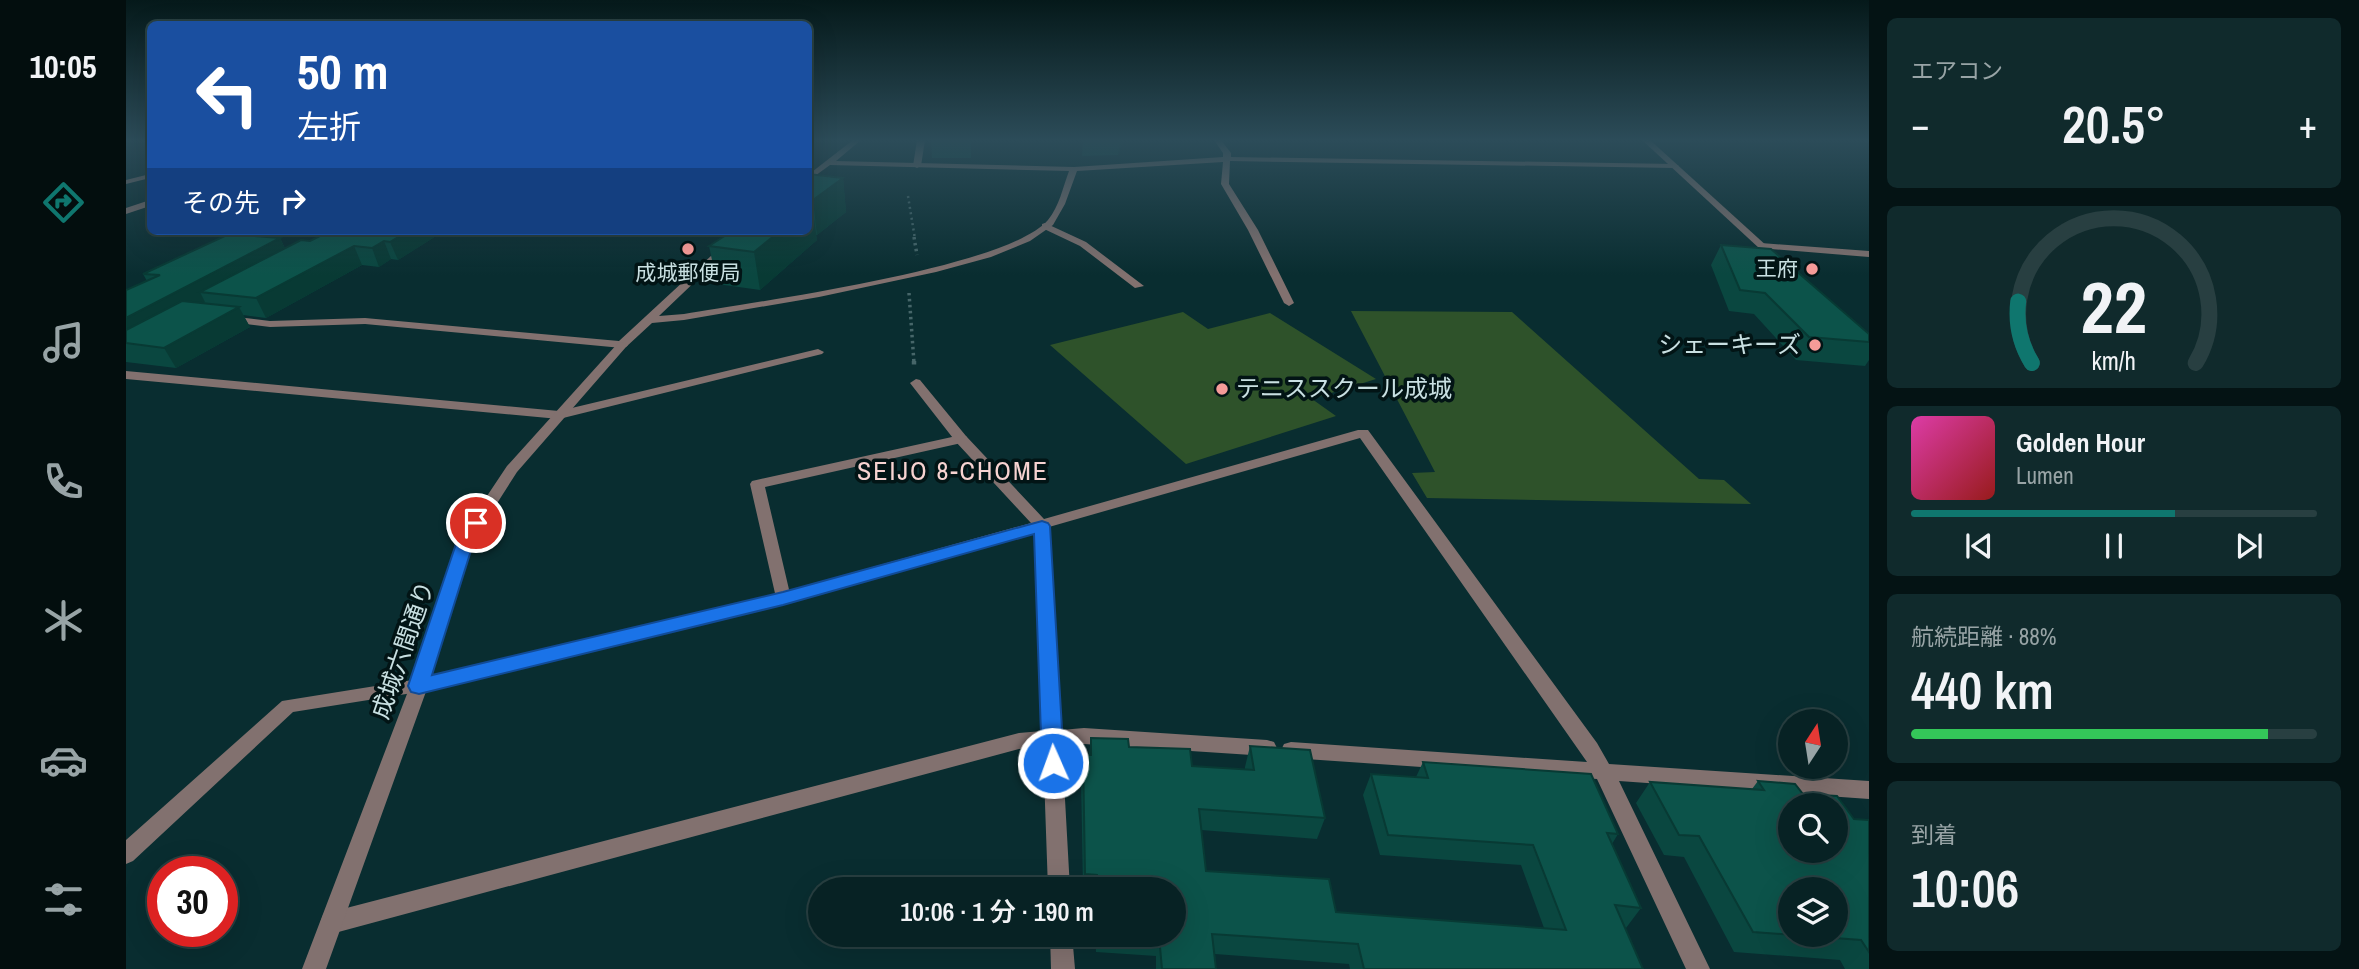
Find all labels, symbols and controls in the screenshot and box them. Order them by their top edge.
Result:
text: 50 m [297,38,389,104]
text: 10:05 [29,45,97,88]
icon: left [182,49,273,140]
text: エアコン [1911,55,2003,86]
text: 20.5° [2062,89,2166,159]
text: − [1911,99,1929,150]
text: + [2299,99,2317,150]
text: 左折 [297,105,361,148]
icon: directions [39,178,88,227]
icon: right [274,182,312,220]
text: その先 [182,185,260,220]
marker: 成城郵便局 [680,241,696,257]
place label: 王府 [1756,254,1798,283]
place label: 成城郵便局 [636,258,741,287]
text: 22 [2081,258,2147,356]
marker: 王府 [1804,261,1820,277]
icon: music [39,318,88,367]
place label: シェーキーズ [1658,328,1801,360]
marker: シェーキーズ [1807,337,1823,353]
text: km/h [2092,344,2136,378]
place label: テニススクール成城 [1236,372,1452,404]
marker: テニススクール成城 [1214,381,1230,397]
text: Golden Hour [2016,425,2145,460]
district label: SEIJO 8-CHOME [857,453,1049,488]
icon: phone [39,457,88,506]
text: Lumen [2016,460,2074,491]
pin [446,493,506,553]
icon: arrive [457,504,495,542]
icon: previous [1960,527,1998,565]
icon: pause [2095,527,2133,565]
icon: next [2230,527,2268,565]
street label: 成城六間通り [363,576,441,723]
icon: climate [39,596,88,645]
text: 航続距離 · 88% [1911,621,2056,652]
text: 440 km [1911,655,2054,725]
north arrow [1778,709,1848,779]
map controls [1778,709,1848,947]
position arrow [1016,726,1090,800]
icon: car [39,736,88,785]
button: search [1778,793,1848,863]
text: 到着 [1911,819,1957,850]
text: 10:06 [1911,853,2019,923]
speed limit sign: 30 [147,856,238,947]
icon: filters [39,875,88,924]
button: layers [1778,877,1848,947]
text: 10:06 · 1 分 · 190 m [900,894,1094,929]

